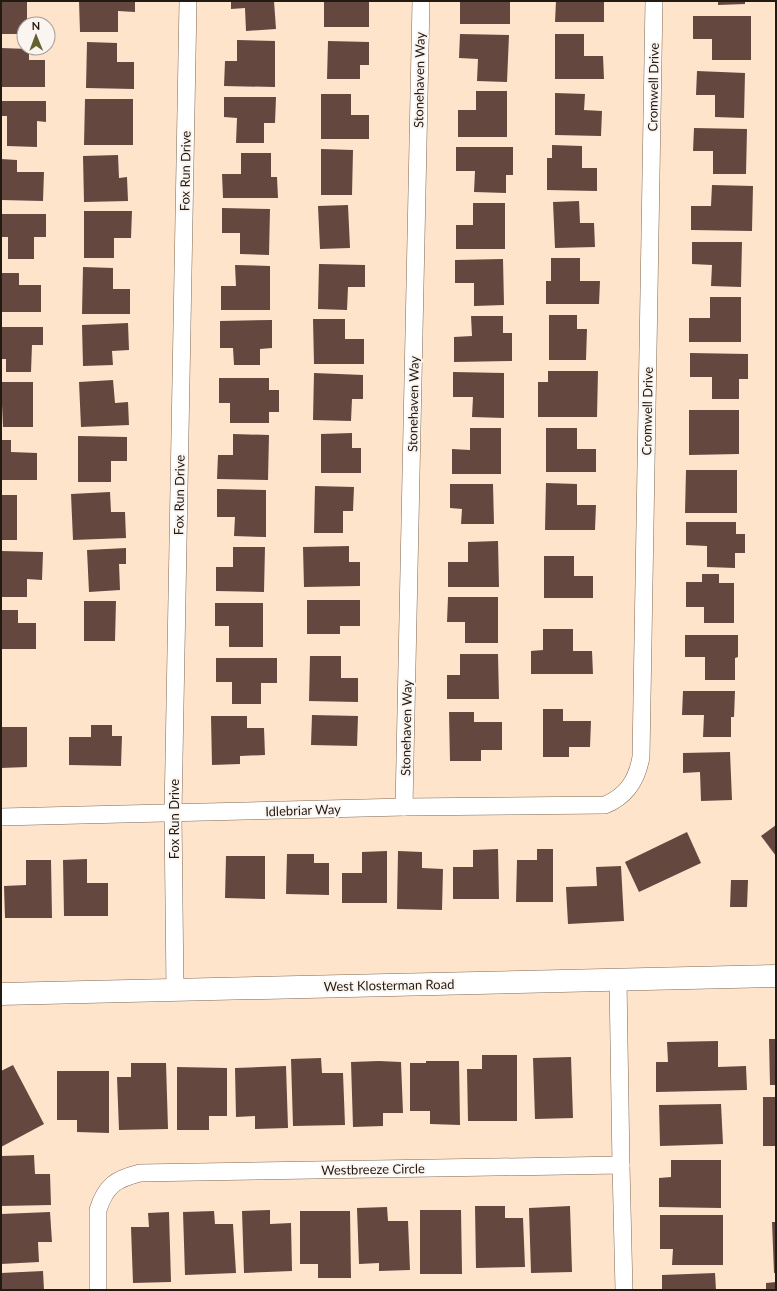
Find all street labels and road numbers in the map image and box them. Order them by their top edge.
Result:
street label: Stonehaven Way [410,32,428,128]
street label: Cromwell Drive [644,42,662,131]
street label: Fox Run Drive [176,131,194,211]
street label: Stonehaven Way [404,356,422,452]
street label: Cromwell Drive [638,366,656,455]
street label: Fox Run Drive [170,455,188,535]
street label: Stonehaven Way [397,680,415,776]
street label: Fox Run Drive [166,779,182,859]
street label: Idlebriar Way [265,801,341,819]
street label: West Klosterman Road [324,976,454,994]
street label: Westbreeze Circle [321,1160,425,1178]

